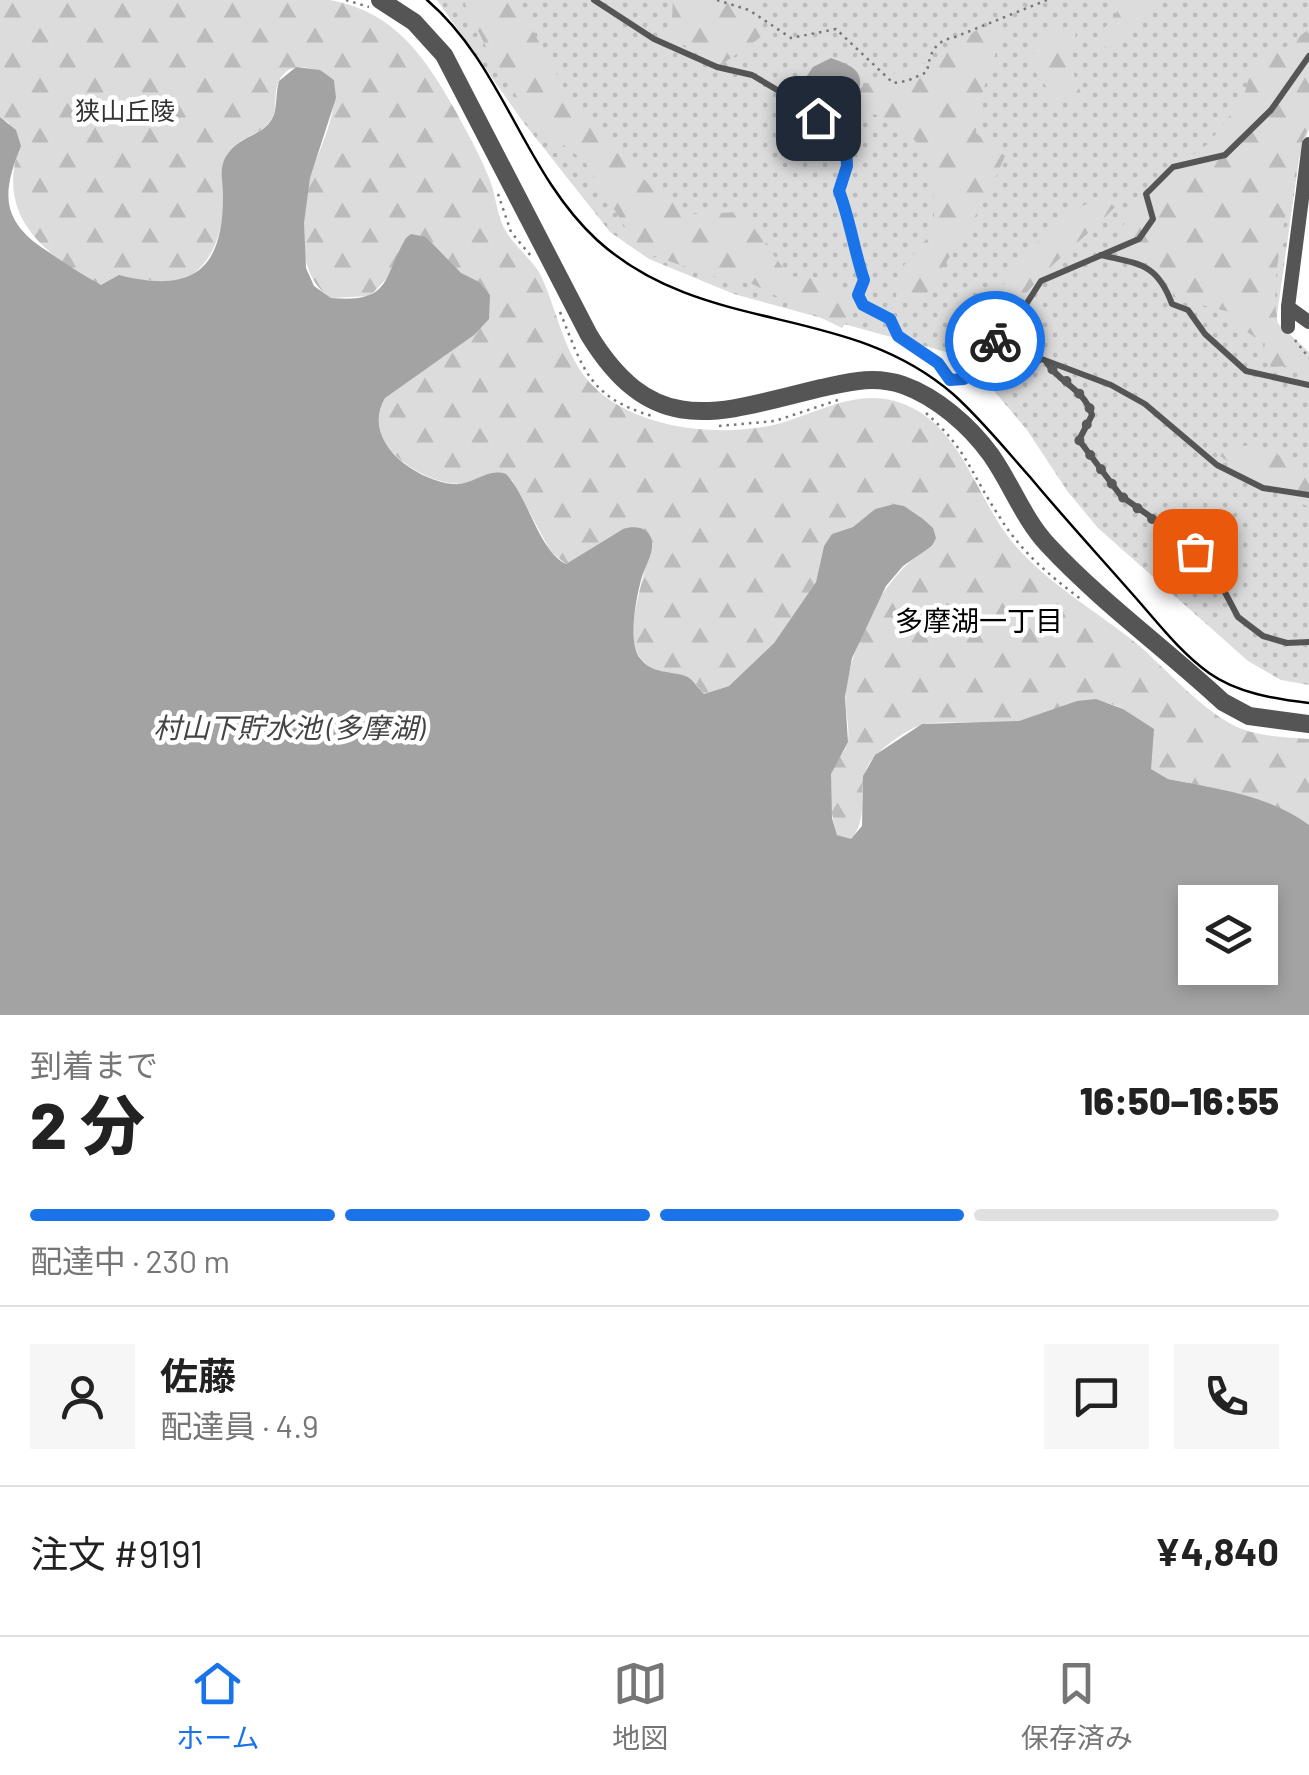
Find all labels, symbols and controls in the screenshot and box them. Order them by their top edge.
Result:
pin [776,76,861,161]
icon: home [791,91,846,146]
park label: 狭山丘陵 [75,95,175,125]
courier [945,291,1045,391]
icon: bike [968,314,1023,369]
pin [1153,509,1238,594]
icon: bag [1168,524,1223,579]
district label: 多摩湖一丁目 [895,603,1063,637]
water label: 村山下貯水池 (多摩湖) [153,710,427,744]
map controls [1178,885,1278,985]
button: layers [1178,885,1278,985]
text: 到着まで [30,1045,158,1083]
text: 16:50–16:55 [1080,1077,1279,1123]
text: 2 分 [30,1084,145,1162]
text: 配達中 · 230 m [30,1241,230,1279]
button: person [30,1344,135,1449]
button: chat [1044,1344,1149,1449]
button: phone [1174,1344,1279,1449]
text: 佐藤 [160,1352,236,1398]
text: 配達員 · 4.9 [160,1406,319,1444]
text: ¥4,840 [1155,1528,1279,1574]
text: 注文 #9191 [30,1530,203,1576]
tab: ホーム [176,1656,259,1756]
tab: 地図 [612,1656,668,1756]
tab: 保存済み [1021,1656,1133,1756]

